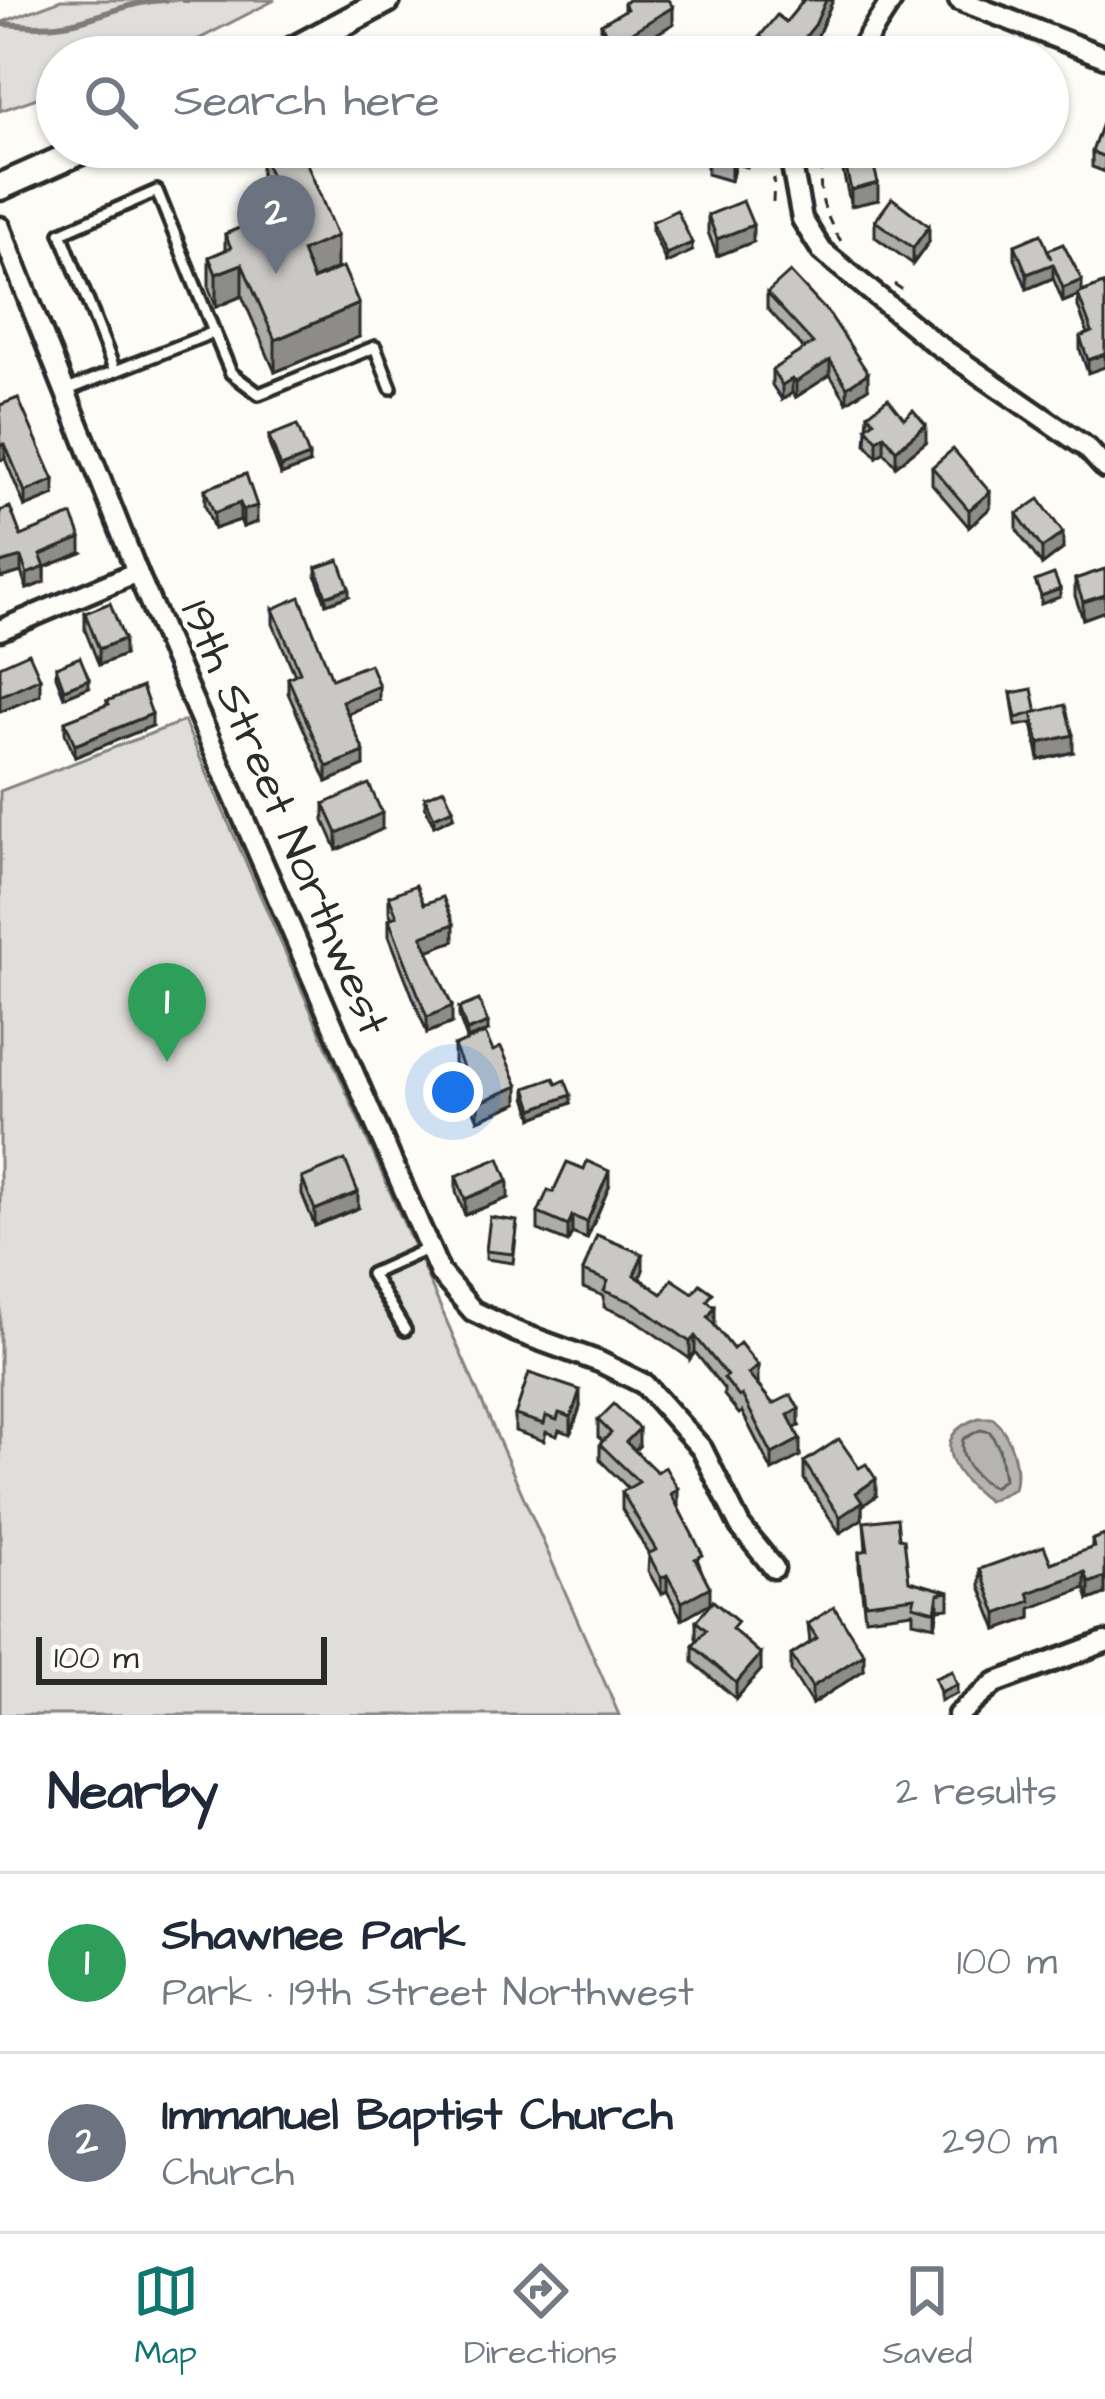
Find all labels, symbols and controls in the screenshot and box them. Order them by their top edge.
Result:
search box [36,36,1069,168]
icon: search [78,69,144,135]
text: Search here [174,71,440,133]
pin: 2 [237,175,315,274]
street label: 19th Street Northwest [168,592,400,1044]
pin: 1 [128,963,206,1062]
your location [423,1062,483,1122]
scale bar [36,1631,327,1684]
text: 100 m [54,1635,139,1681]
text: Nearby [48,1758,218,1829]
text: 2 results [896,1766,1057,1820]
text: Shawnee Park [162,1905,466,1967]
text: 1 [85,1936,90,1990]
text: 100 m [957,1936,1057,1990]
text: Park · 19th Street Northwest [162,1967,694,2021]
text: Immanuel Baptist Church [162,2085,673,2147]
text: 2 [76,2116,98,2170]
text: 290 m [942,2116,1057,2170]
text: Church [162,2147,294,2201]
tab: Map [133,2258,199,2376]
tab: Directions [464,2258,617,2376]
tab: Saved [882,2258,972,2376]

